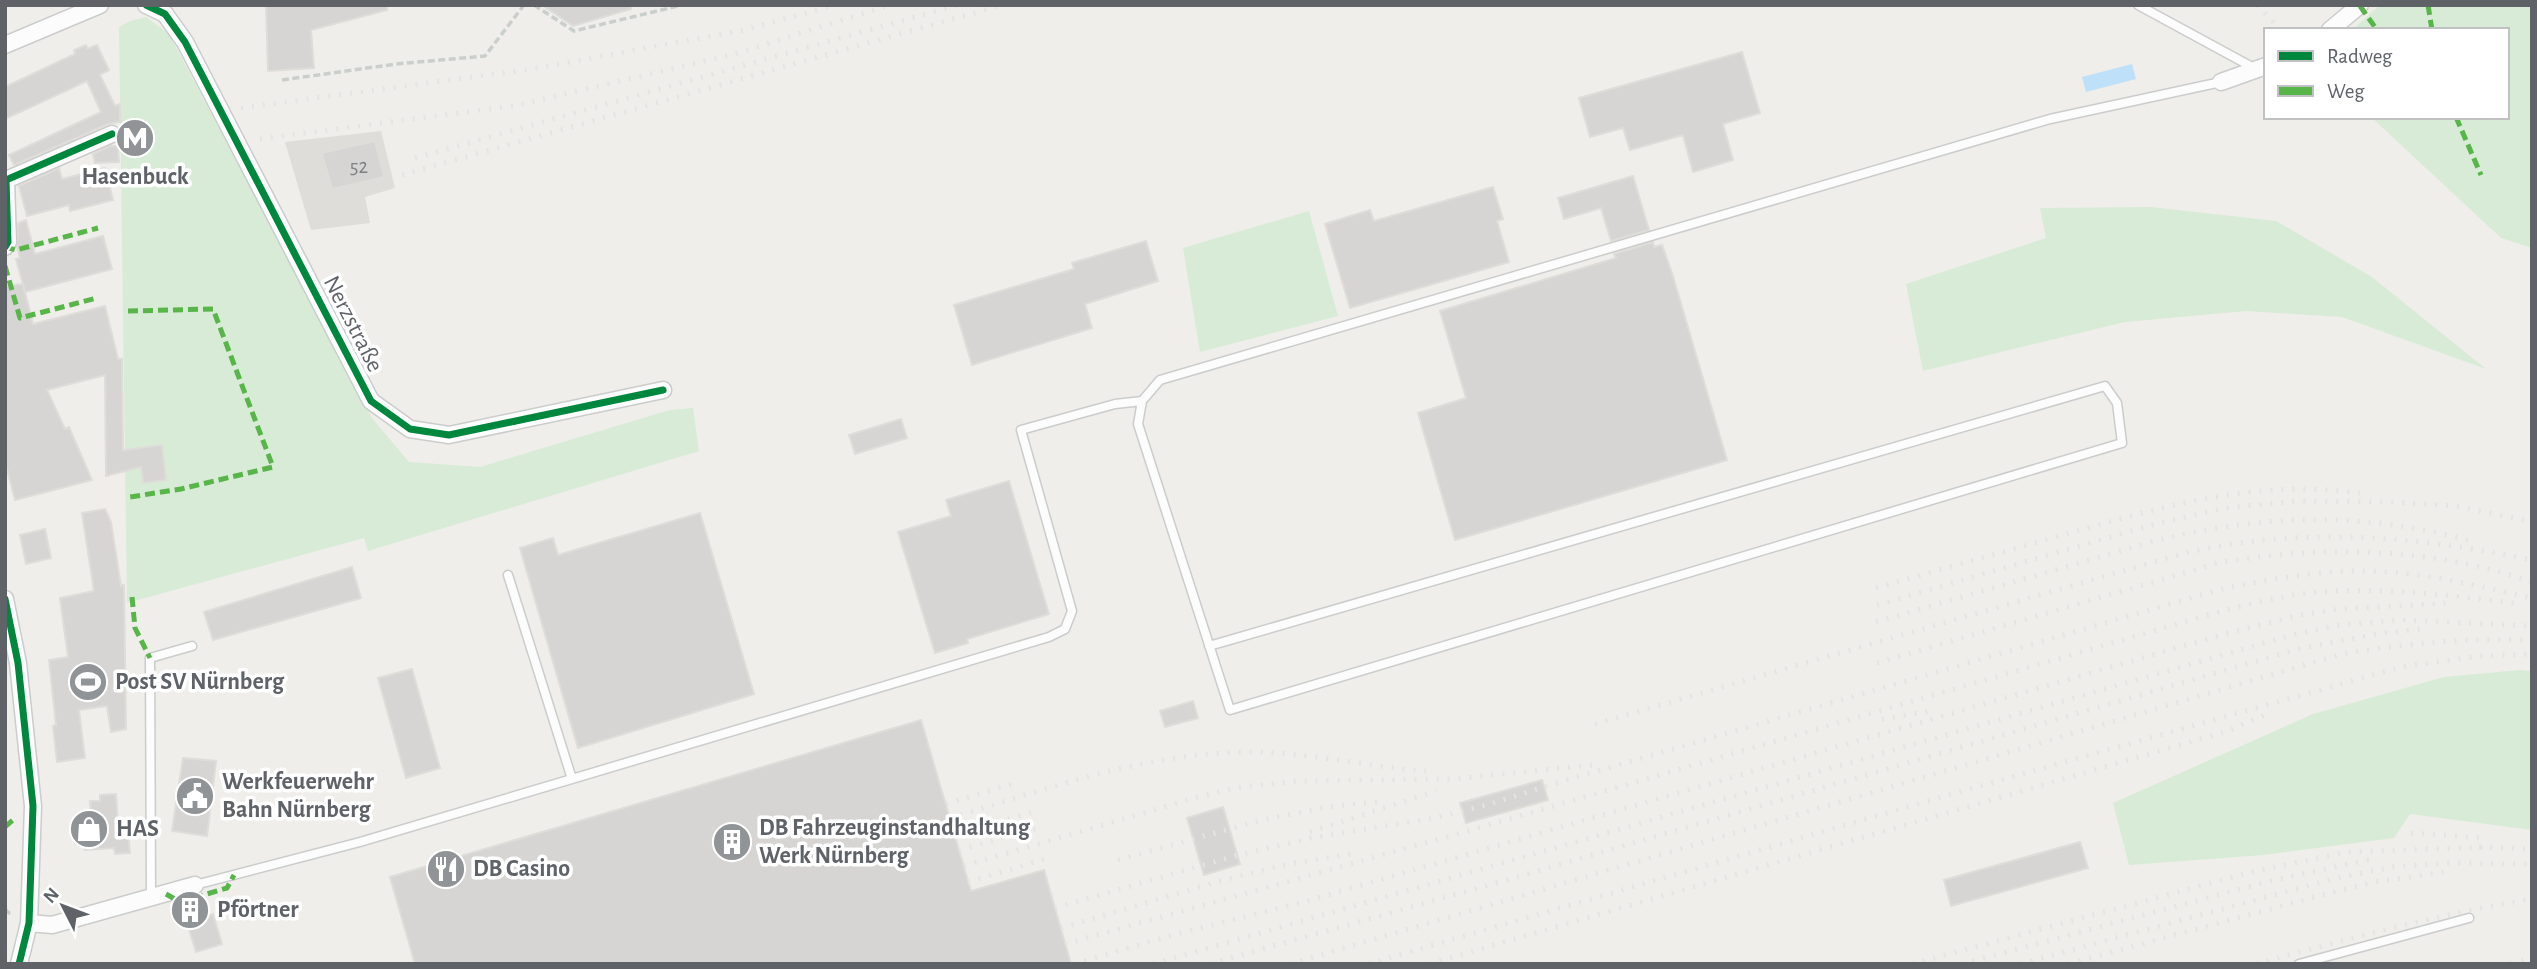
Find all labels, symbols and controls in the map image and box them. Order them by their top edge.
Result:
legend [2264,28,2509,119]
text: Radweg [2327,46,2393,67]
text: Weg [2327,81,2365,102]
metro station icon: Hasenbuck [114,117,156,159]
house number: 52 [350,156,368,177]
place label: Hasenbuck [81,165,189,189]
street label: Nerzstraße [319,272,387,376]
sports icon: Post SV Nürnberg [67,661,109,703]
place label: Post SV Nürnberg [115,670,285,694]
place label: Werkfeuerwehr Bahn Nürnberg [222,770,375,822]
public building icon: Werkfeuerwehr Bahn Nürnberg [174,775,216,817]
shop icon: HAS [68,808,110,850]
place label: DB Fahrzeuginstandhaltung Werk Nürnberg [759,816,1031,868]
place label: HAS [116,817,159,841]
building icon: DB Fahrzeuginstandhaltung Werk Nürnberg [711,821,753,863]
restaurant icon: DB Casino [425,848,467,890]
place label: DB Casino [473,857,570,881]
north arrow [28,871,98,941]
text: N [40,884,63,907]
building icon: Pförtner [169,889,211,931]
place label: Pförtner [217,898,299,922]

